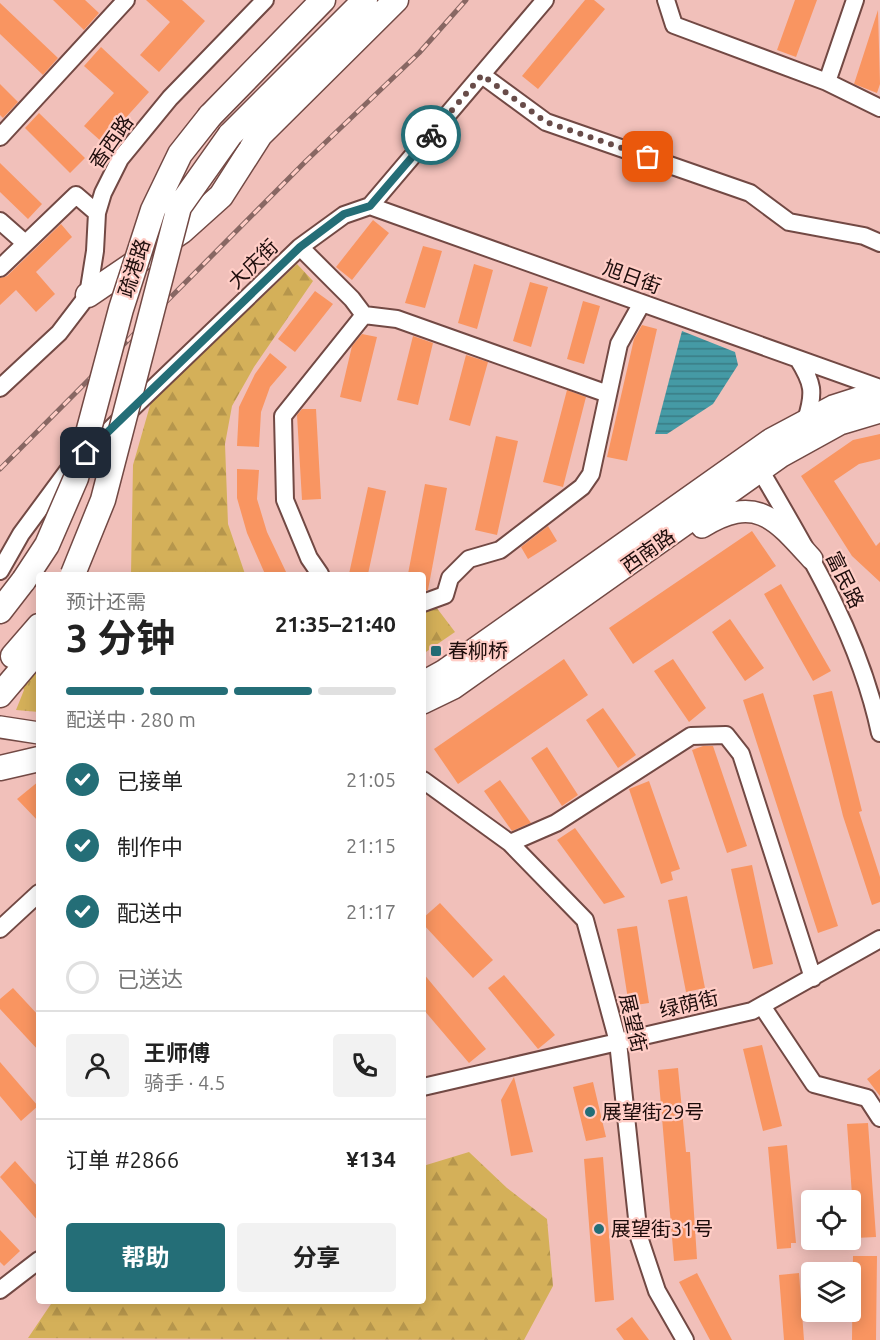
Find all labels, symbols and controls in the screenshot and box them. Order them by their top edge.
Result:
courier [401,105,461,165]
street label: 香西路 [84,111,137,173]
icon: bike [415,119,448,152]
pin [622,131,673,182]
icon: bag [631,140,664,173]
street label: 大庆街 [223,235,282,293]
street label: 疏港路 [113,236,154,300]
street label: 旭日街 [600,255,664,298]
pin [60,427,111,478]
icon: home [69,436,102,469]
street label: 西南路 [617,524,679,577]
street label: 富民路 [822,548,869,612]
text: 预计还需 [66,590,146,613]
text: 21:35–21:40 [275,611,396,636]
text: 3 分钟 [66,616,175,659]
place label: 春柳桥 [448,639,508,662]
marker: 春柳桥 [429,644,443,658]
text: 配送中 · 280 m [66,708,196,731]
icon: check [66,763,99,796]
text: 已接单 [117,768,183,793]
text: 21:05 [346,768,396,791]
icon: check [66,829,99,862]
text: 制作中 [117,834,183,859]
text: 21:15 [346,834,396,857]
icon: check [66,895,99,928]
text: 配送中 [117,900,183,925]
text: 21:17 [346,900,396,923]
text: 已送达 [117,966,183,991]
street label: 绿荫街 [657,986,721,1021]
street label: 展望街 [616,991,651,1055]
button: person [66,1034,129,1097]
button: phone [333,1034,396,1097]
text: 王师傅 [144,1040,210,1065]
text: 骑手 · 4.5 [144,1071,226,1094]
place label: 展望街29号 [602,1100,705,1123]
marker: 展望街29号 [583,1105,597,1119]
text: ¥134 [346,1146,396,1171]
text: 订单 #2866 [66,1147,179,1172]
map controls [801,1190,861,1322]
button: locate [801,1190,861,1250]
place label: 展望街31号 [611,1217,714,1240]
marker: 展望街31号 [592,1222,606,1236]
button: 帮助 [66,1223,225,1292]
button: 分享 [237,1223,396,1292]
button: layers [801,1262,861,1322]

